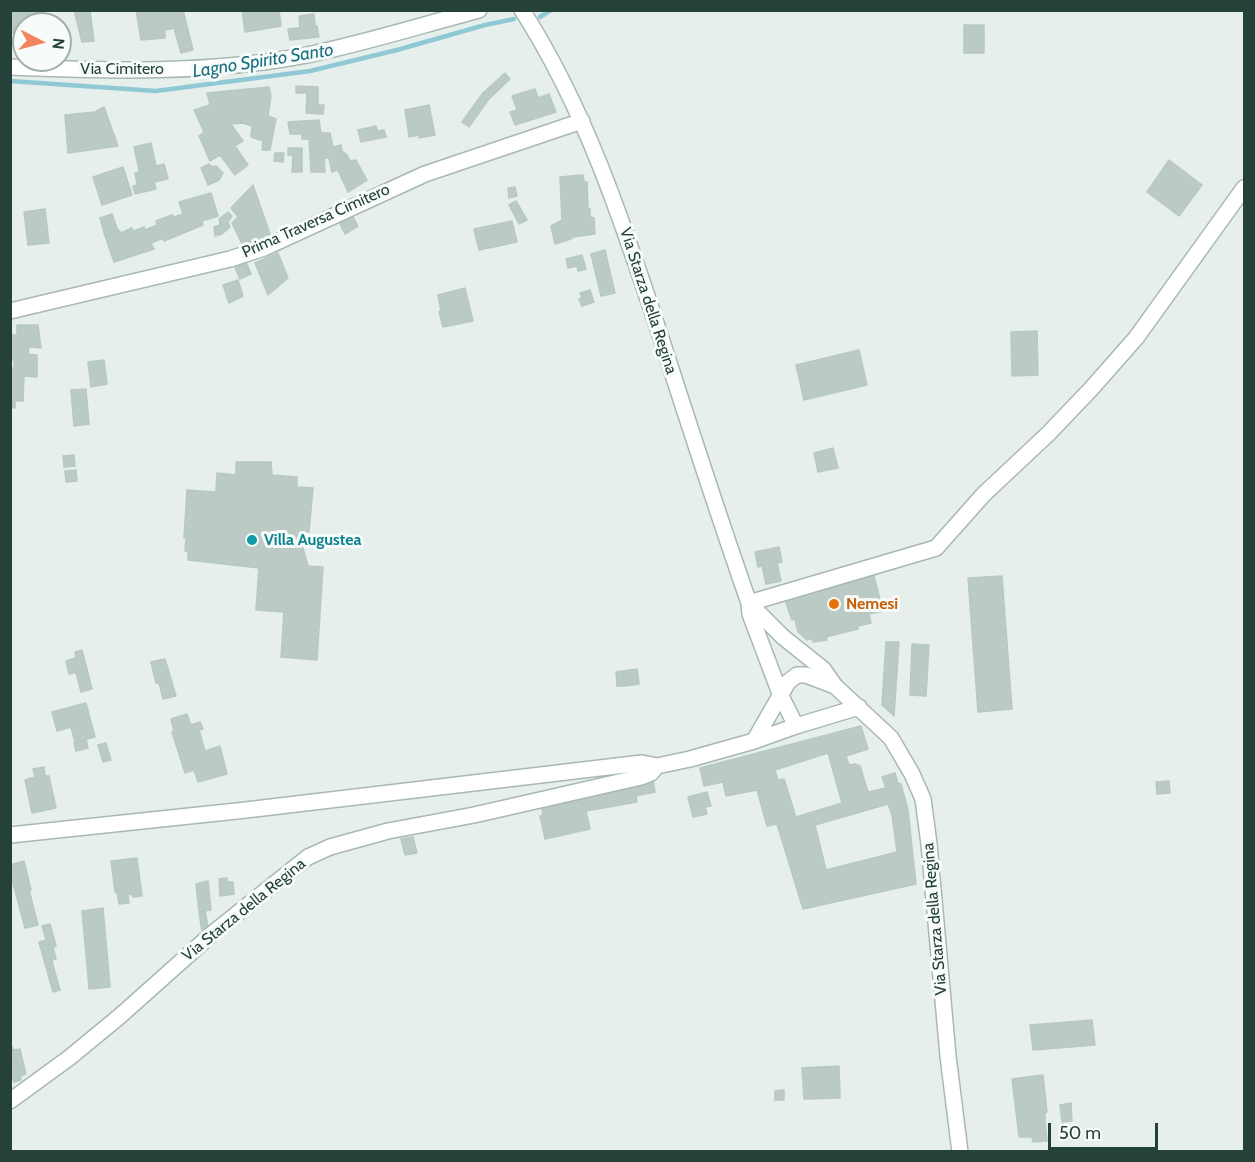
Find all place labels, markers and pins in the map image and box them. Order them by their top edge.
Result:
place label: Villa Augustea [264,530,362,550]
marker: Villa Augustea [245,533,259,547]
place label: Nemesi [846,594,898,614]
marker: Nemesi [827,597,841,611]

